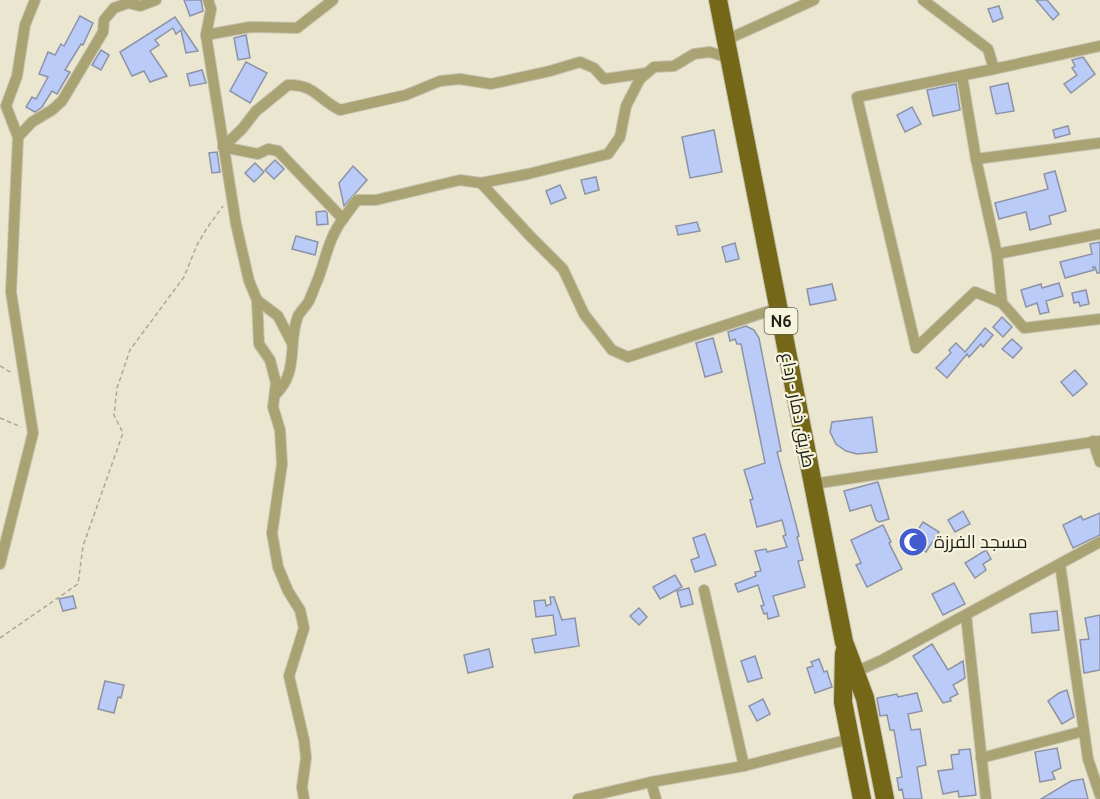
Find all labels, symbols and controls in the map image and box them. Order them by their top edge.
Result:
road number: N6 [764,308,798,334]
street label: طريق ذمار - رداع [775,350,820,470]
mosque icon: مسجد الفرزة [897,526,929,558]
place label: مسجد الفرزة [934,531,1028,553]

